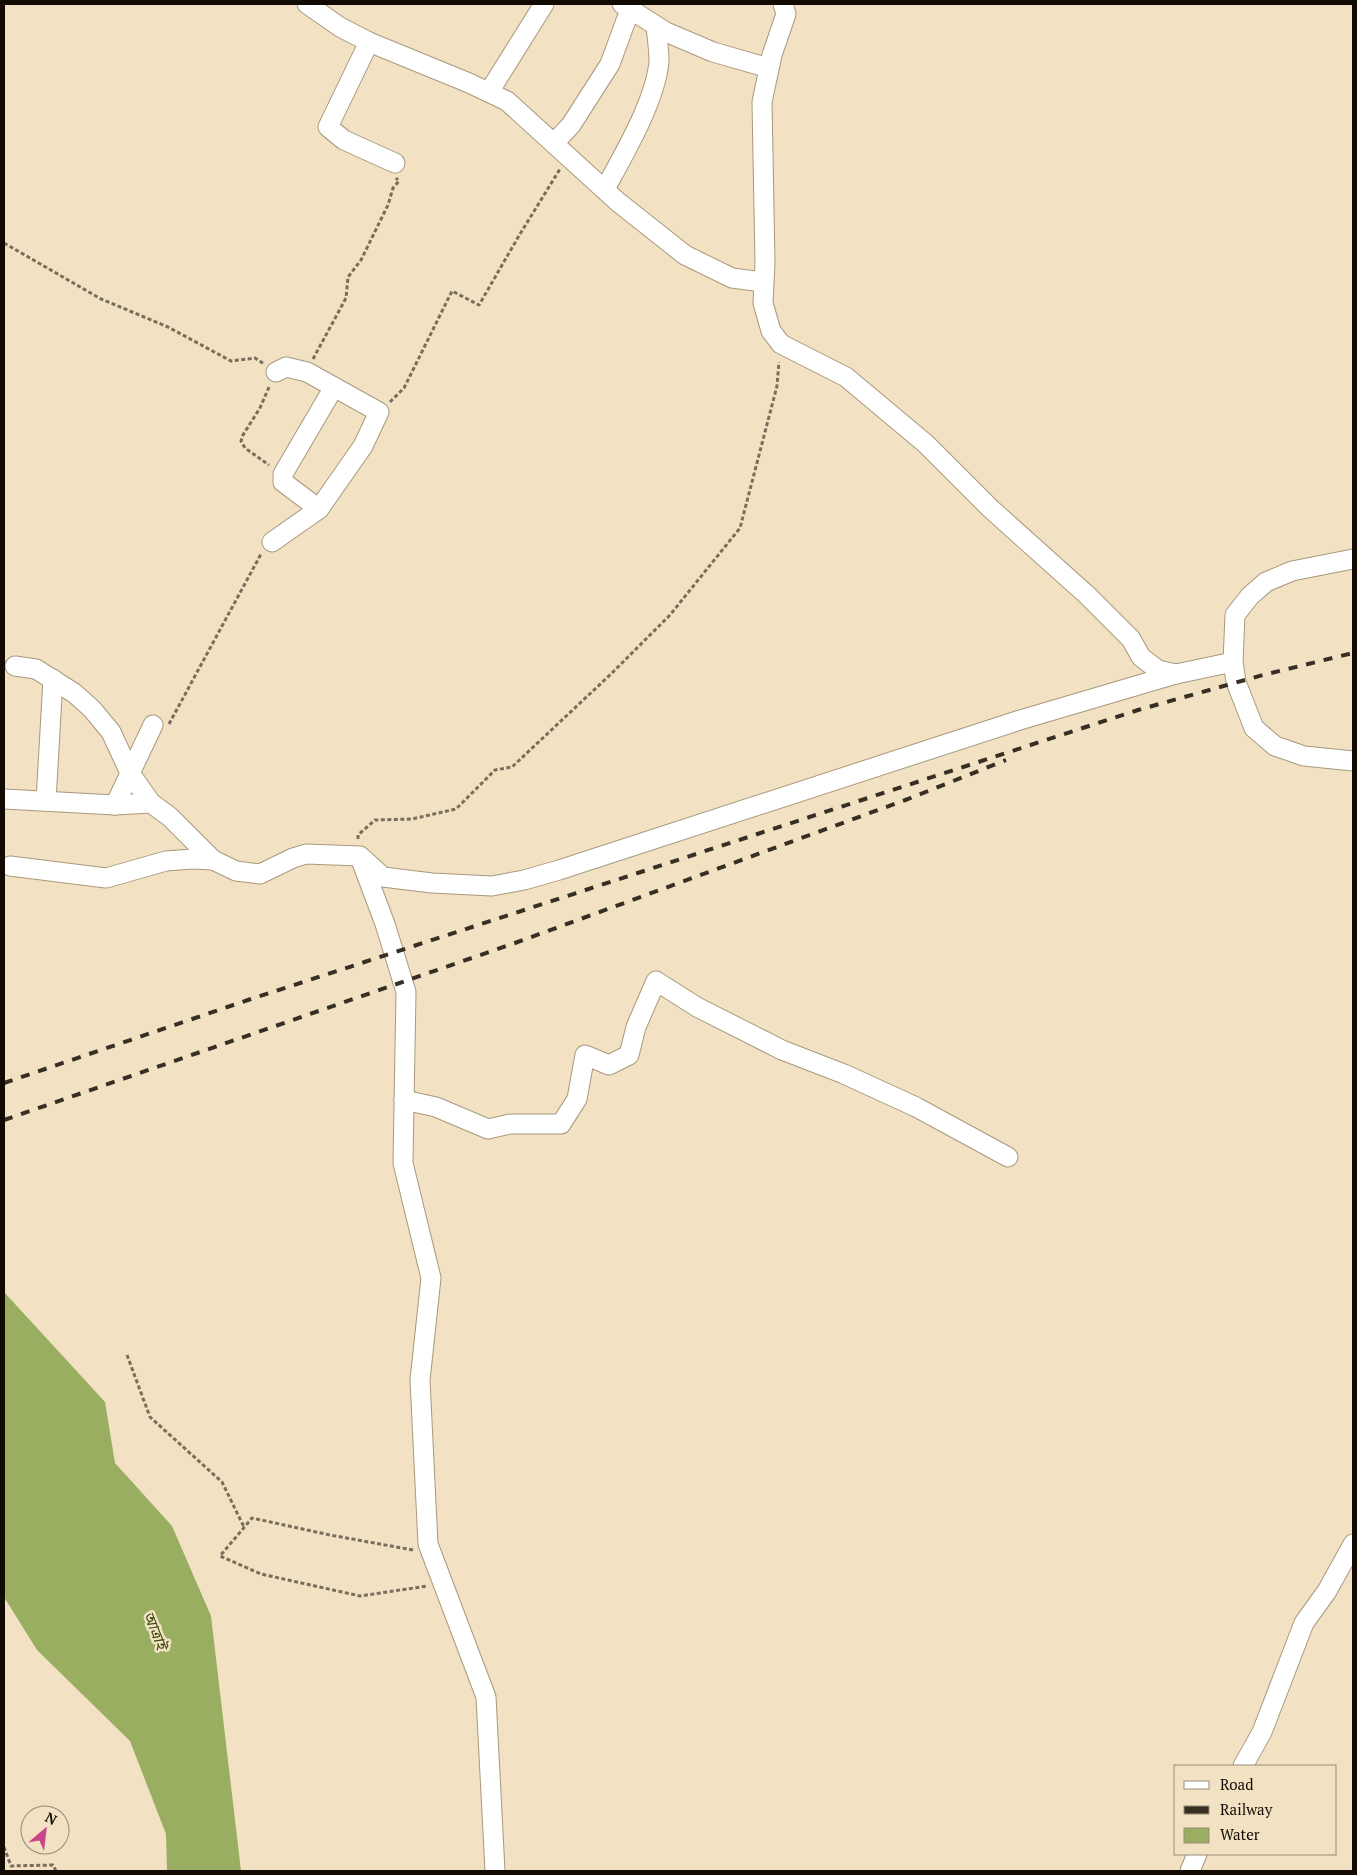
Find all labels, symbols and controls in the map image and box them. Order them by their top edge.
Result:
water label: আত্রাই [139,1608,174,1655]
legend [1174,1765,1337,1855]
text: Road [1220,1774,1253,1794]
text: Railway [1220,1799,1273,1819]
north arrow [20,1805,70,1855]
text: N [42,1807,61,1829]
text: Water [1220,1824,1260,1844]

